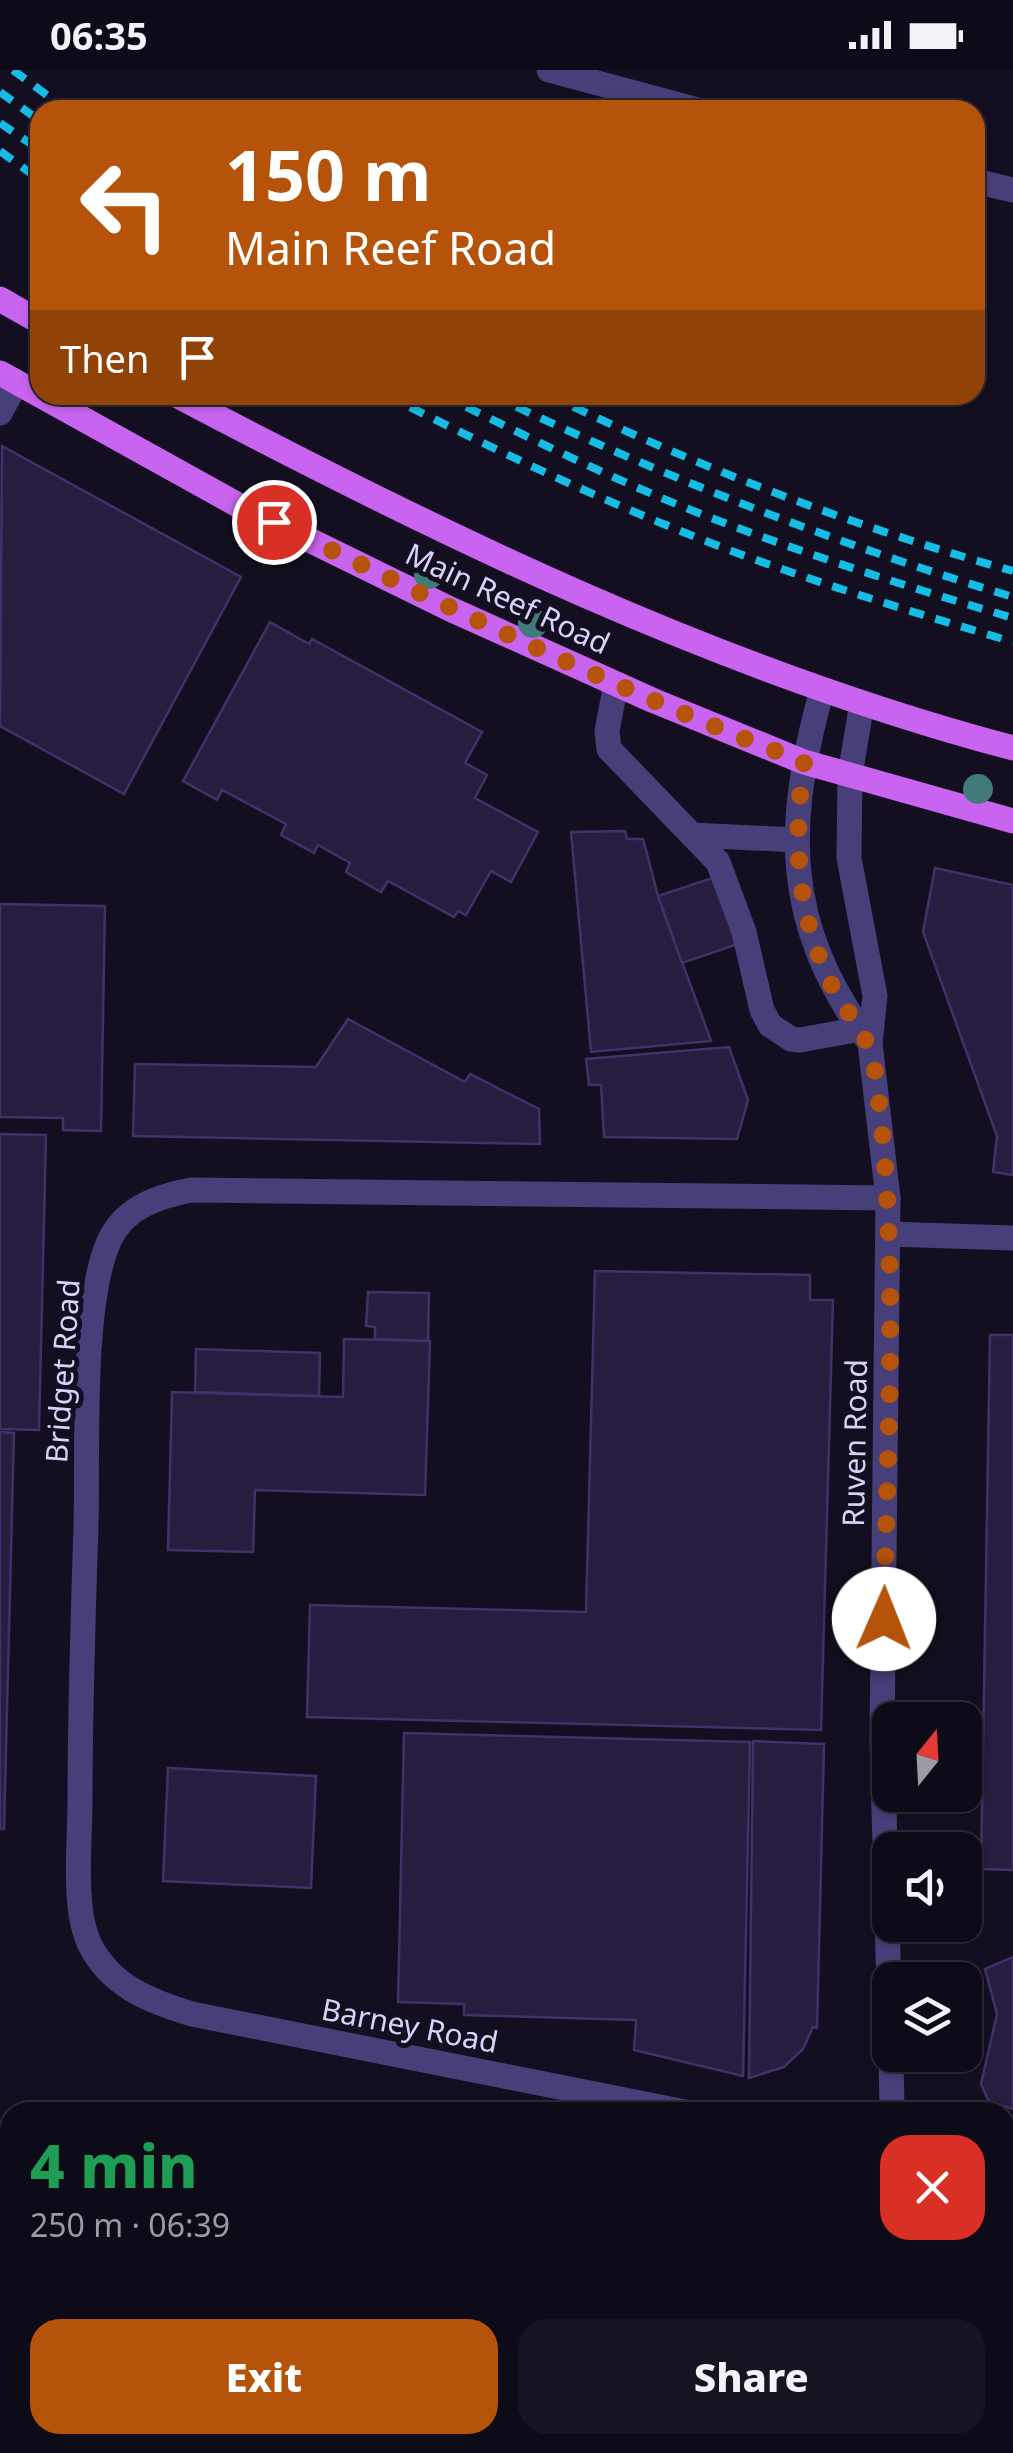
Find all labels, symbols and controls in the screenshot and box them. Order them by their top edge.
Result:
text: 06:35 [50,9,148,61]
text: 150 m [225,126,432,222]
icon: left [60,140,190,270]
text: Main Reef Road [225,217,556,278]
icon: arrive [170,330,225,385]
text: Then [60,332,150,384]
pin [232,480,317,565]
icon: arrive [247,495,302,550]
street label: Main Reef Road [399,533,617,663]
street label: Bridget Road [35,1278,89,1464]
street label: Ruven Road [832,1359,876,1527]
position arrow [832,1567,936,1671]
north arrow [872,1702,982,1812]
map controls [872,1702,982,2072]
button: sound [872,1832,982,1942]
button: layers [872,1962,982,2072]
street label: Barney Road [318,1988,502,2062]
text: 4 min [30,2124,198,2206]
button: close [880,2135,985,2240]
text: 250 m · 06:39 [30,2203,230,2246]
button: Exit [30,2319,498,2434]
button: Share [518,2319,985,2434]

